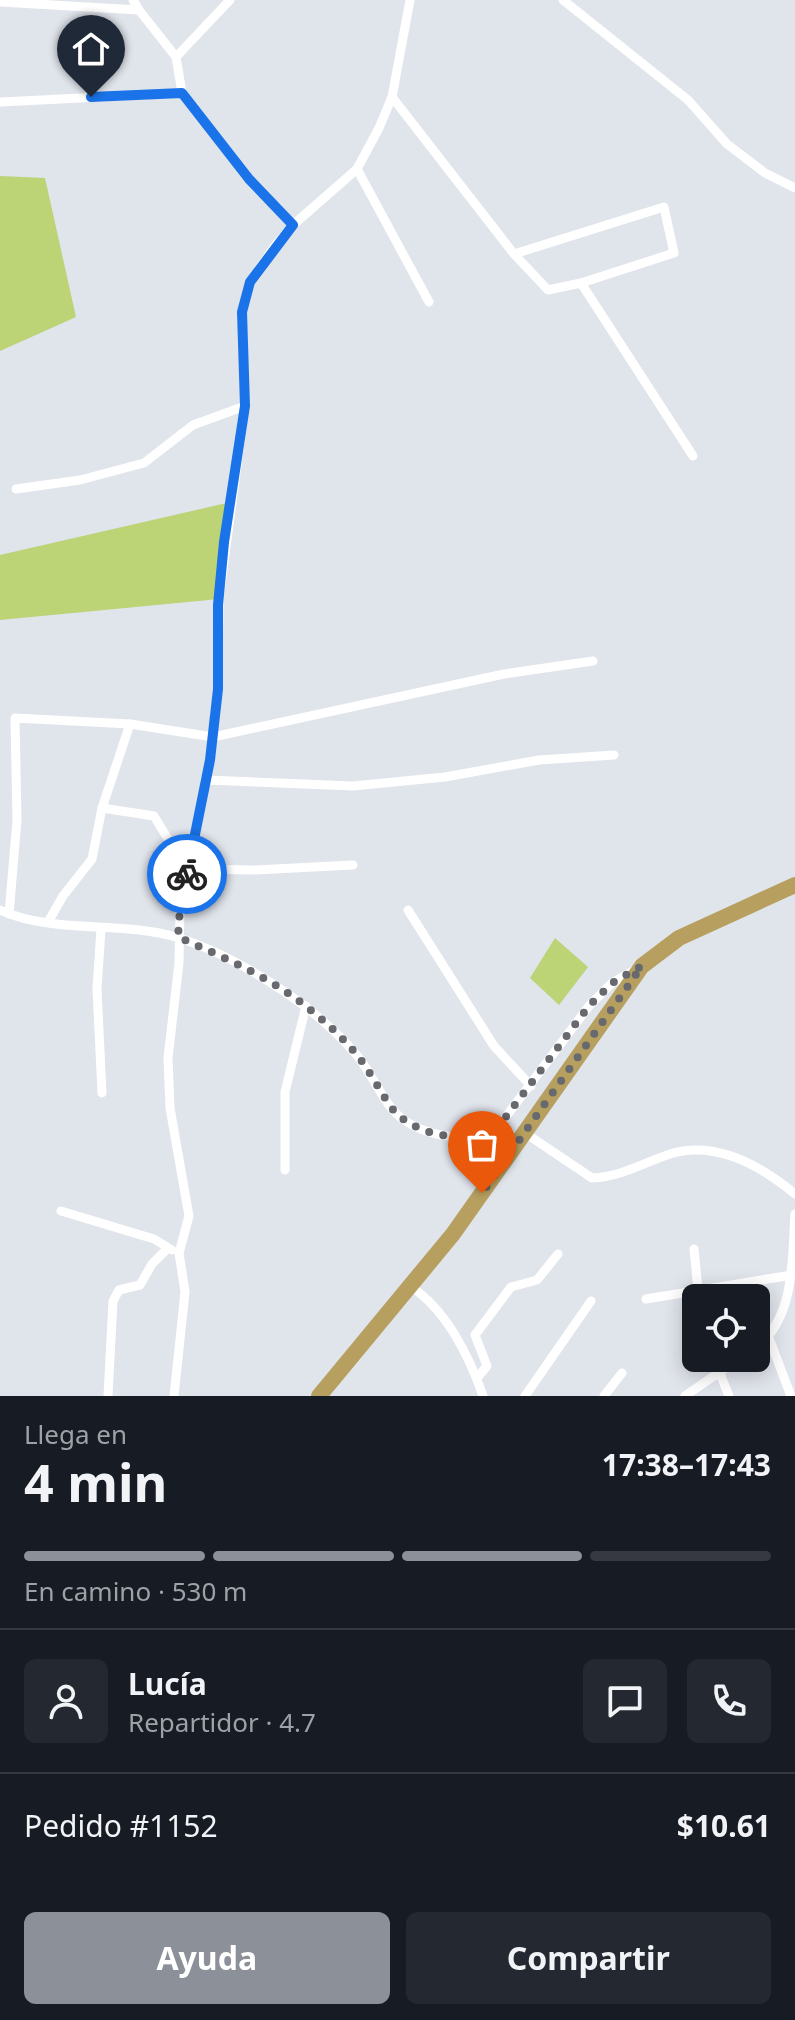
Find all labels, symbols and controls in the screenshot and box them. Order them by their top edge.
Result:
pin [57,15,125,97]
icon: home [69,27,113,71]
courier [147,834,227,914]
icon: bike [165,852,209,896]
pin [448,1111,516,1193]
icon: bag [460,1123,504,1167]
map controls [682,1284,770,1372]
button: locate [682,1284,770,1372]
text: Llega en [24,1416,127,1452]
text: 17:38–17:43 [602,1444,771,1485]
text: 4 min [24,1446,167,1517]
text: En camino · 530 m [24,1573,247,1609]
button: person [24,1659,108,1743]
button: chat [583,1659,667,1743]
button: phone [687,1659,771,1743]
text: Lucía [128,1663,207,1704]
text: Repartidor · 4.7 [128,1704,316,1740]
text: Pedido #1152 [24,1805,218,1846]
text: $10.61 [677,1805,771,1846]
button: Ayuda [24,1912,390,2004]
button: Compartir [406,1912,771,2004]

